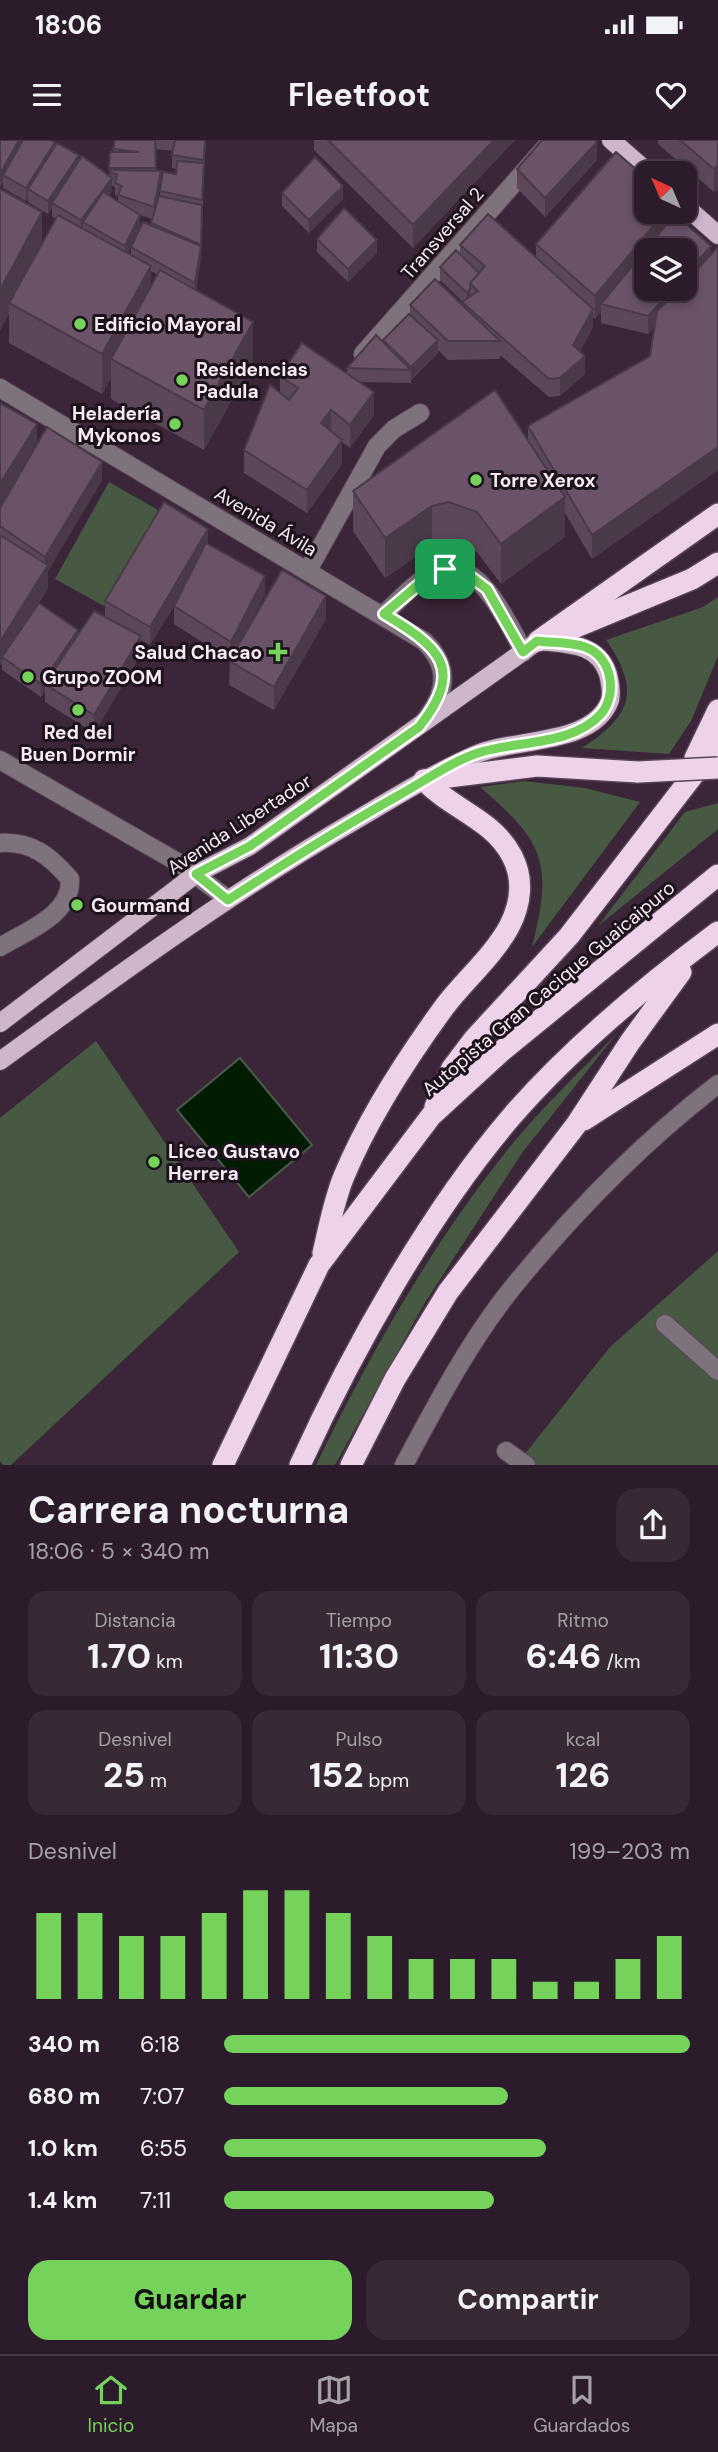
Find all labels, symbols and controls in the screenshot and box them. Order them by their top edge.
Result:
text: 18:06 [35,8,102,42]
text: Fleetfoot [288,74,430,116]
icon: menu [28,76,66,114]
icon: heart [652,76,690,114]
north arrow [634,161,696,224]
map controls [634,161,697,301]
street label: Transversal 2 [395,182,489,285]
button: layers [634,238,697,301]
place label: Edificio Mayoral [94,312,241,337]
marker: Edificio Mayoral [72,316,88,332]
place label: Residencias Padula [196,357,308,404]
marker: Residencias Padula [174,372,190,388]
place label: Heladería Mykonos [72,401,161,448]
marker: Heladería Mykonos [167,416,183,432]
place label: Torre Xerox [490,468,596,493]
marker: Torre Xerox [468,472,484,488]
street label: Avenida Ávila [210,481,322,562]
pin [415,539,475,599]
icon: arrive [426,550,464,588]
place label: Salud Chacao [135,640,262,665]
marker: Salud Chacao [268,642,288,662]
place label: Grupo ZOOM [42,665,162,690]
marker: Grupo ZOOM [20,669,36,685]
marker: Red del Buen Dormir [70,702,86,718]
place label: Red del Buen Dormir [20,720,136,767]
street label: Avenida Libertador [162,768,316,880]
street label: Autopista Gran Cacique Guaicaipuro [417,875,680,1102]
place label: Gourmand [91,893,190,918]
marker: Gourmand [69,897,85,913]
place label: Liceo Gustavo Herrera [168,1139,300,1186]
marker: Liceo Gustavo Herrera [146,1154,162,1170]
text: Carrera nocturna [28,1485,349,1535]
button: share [616,1488,690,1562]
text: 18:06 · 5 × 340 m [28,1536,210,1566]
text: Distancia [94,1608,176,1633]
text: Tiempo [326,1608,392,1633]
text: Ritmo [557,1608,609,1633]
text: 1.70 [87,1633,151,1679]
text: 11:30 [319,1633,399,1679]
text: 6:46 [525,1633,602,1679]
text: km [151,1649,183,1674]
text: /km [602,1649,641,1674]
text: Desnivel [98,1727,172,1752]
text: Pulso [336,1727,382,1752]
text: kcal [566,1727,600,1752]
text: 25 [103,1752,145,1798]
text: 152 [309,1752,363,1798]
text: 126 [555,1752,611,1798]
text: m [145,1768,167,1793]
text: bpm [363,1768,409,1793]
text: Desnivel [28,1836,117,1866]
text: 199–203 m [570,1836,690,1866]
text: 340 m [28,2029,100,2059]
text: 6:18 [140,2029,180,2059]
text: 680 m [28,2081,100,2111]
text: 7:07 [140,2081,185,2111]
text: 1.0 km [28,2133,98,2163]
text: 6:55 [140,2133,187,2163]
text: 1.4 km [28,2185,97,2215]
text: 7:11 [140,2185,171,2215]
button: Guardar [28,2260,352,2340]
button: Compartir [366,2260,690,2340]
tab: Inicio [88,2371,134,2438]
tab: Mapa [309,2371,358,2438]
tab: Guardados [533,2371,630,2438]

